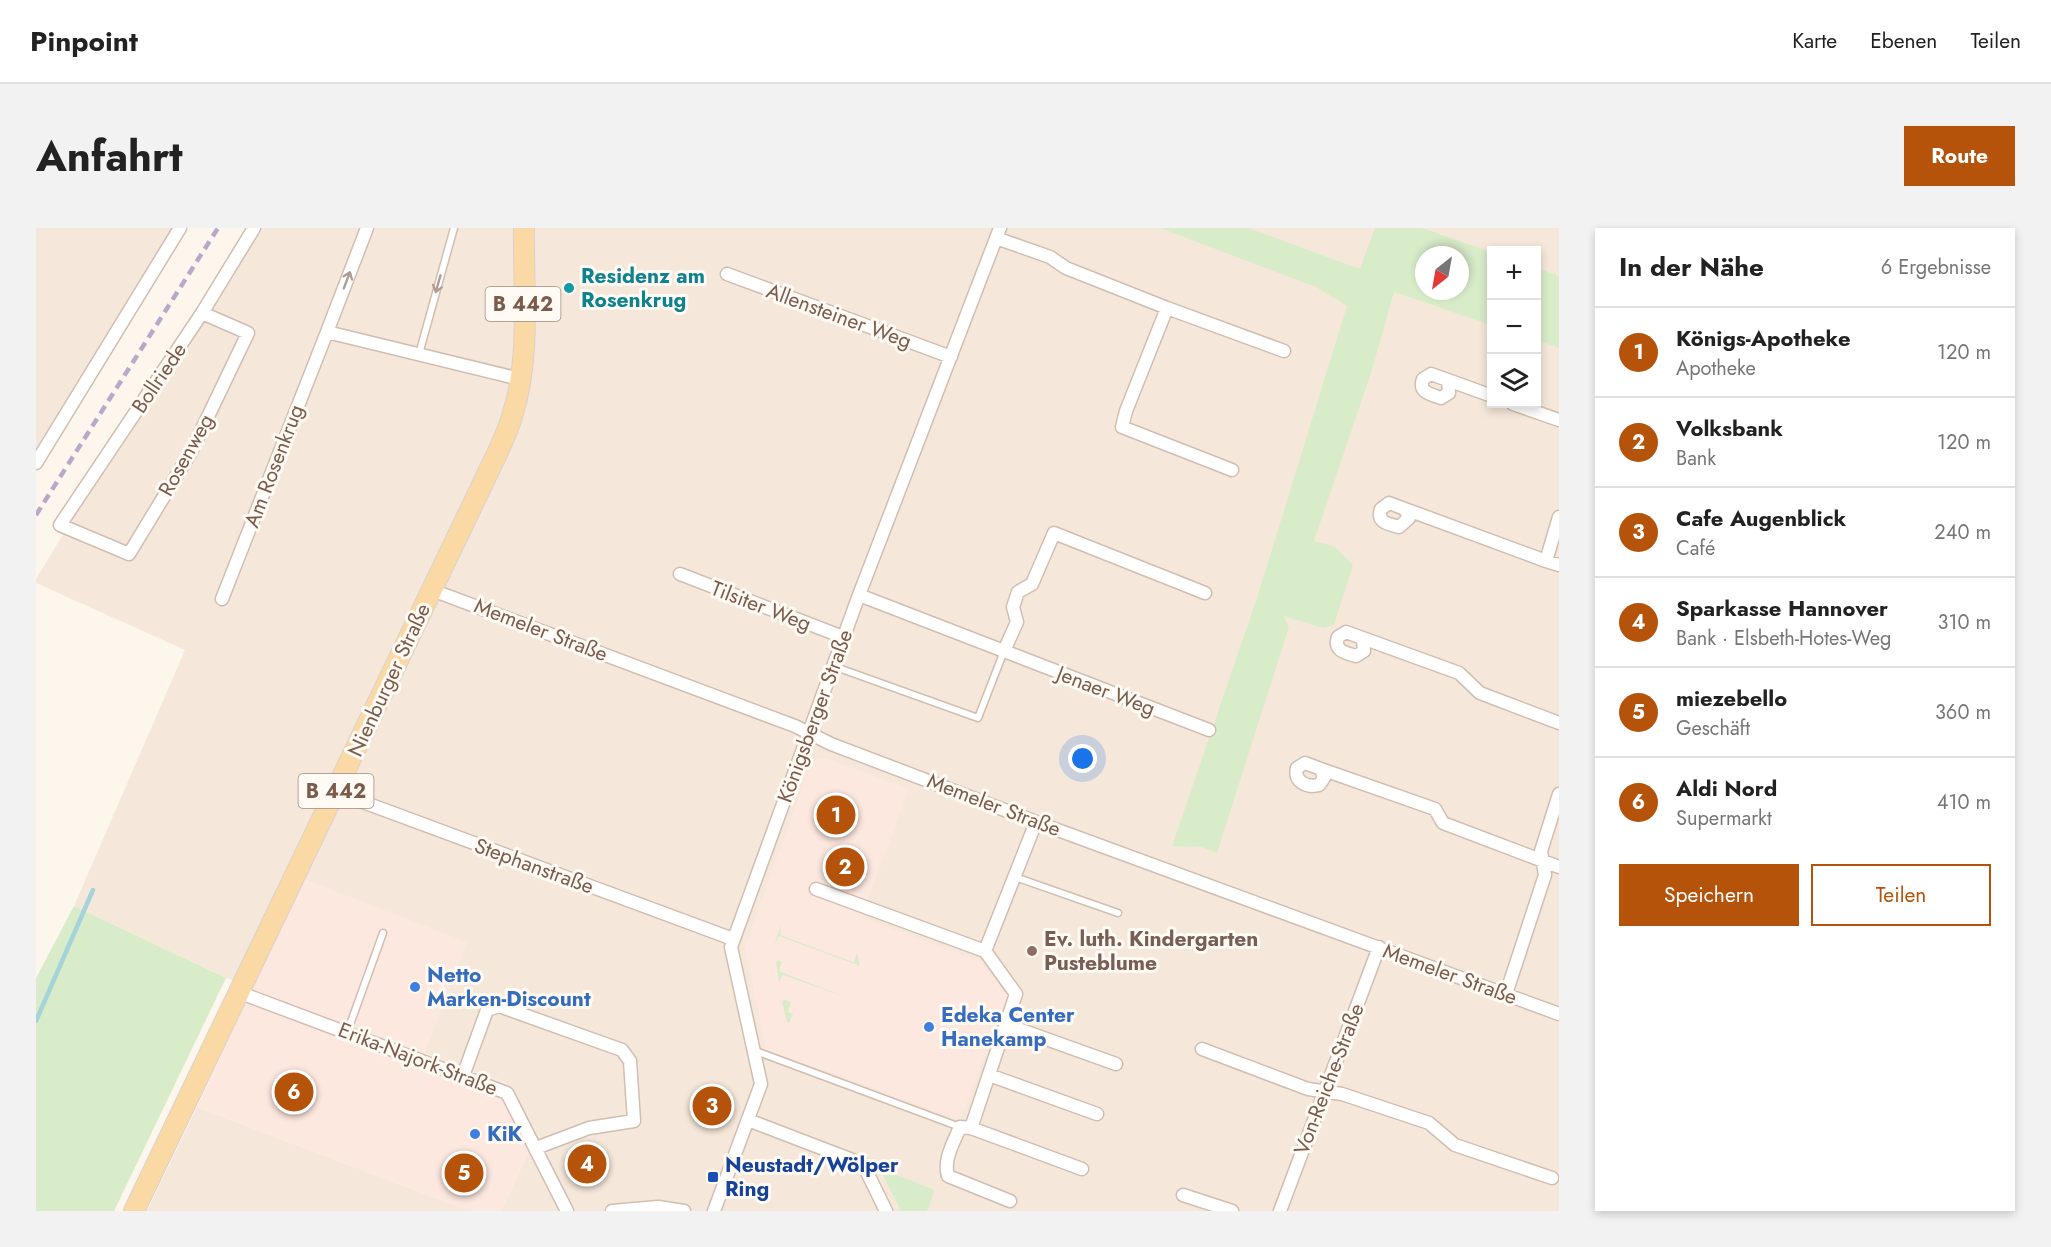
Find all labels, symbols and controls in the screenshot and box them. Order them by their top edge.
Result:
text: Pinpoint [30,21,138,62]
text: Karte [1792,26,1837,56]
text: Ebenen [1870,26,1937,56]
text: Teilen [1970,26,2021,56]
text: Anfahrt [36,126,183,187]
button: Route [1904,126,2015,186]
north arrow [1415,246,1469,300]
map controls [1487,246,1541,408]
button: + [1487,246,1541,300]
text: In der Nähe [1619,248,1764,286]
text: 6 Ergebnisse [1881,253,1991,282]
place label: Residenz am Rosenkrug [581,261,705,315]
one-way arrow [342,271,353,290]
one-way arrow [432,274,444,293]
street label: Allensteiner Weg [762,276,916,356]
marker: Residenz am Rosenkrug [562,281,576,295]
road number: B 442 [486,287,560,321]
button: − [1487,300,1541,354]
text: Königs-Apotheke [1676,322,1851,354]
street label: Bollriede [124,337,194,419]
text: 1 [1633,338,1644,367]
text: 120 m [1937,338,1991,367]
button: layers [1487,354,1541,408]
text: Apotheke [1676,354,1756,383]
street label: Am Rosenkrug [237,400,311,532]
street label: Rosenweg [151,408,221,502]
text: Volksbank [1676,412,1783,444]
text: 2 [1632,428,1645,457]
text: 120 m [1937,428,1991,457]
text: Bank [1676,444,1716,473]
text: Cafe Augenblick [1676,502,1846,534]
text: 3 [1632,518,1645,547]
text: 240 m [1934,518,1991,547]
text: Café [1676,534,1715,563]
street label: Tilsiter Weg [707,573,815,639]
street label: Memeler Straße [470,591,612,669]
text: Sparkasse Hannover [1676,592,1888,624]
street label: Nienburger Straße [340,598,438,762]
text: 4 [1632,608,1645,637]
text: 310 m [1937,608,1991,637]
text: Bank · Elsbeth-Hotes-Weg [1676,624,1891,653]
street label: Königsberger Straße [770,625,860,807]
street label: Jenaer Weg [1050,657,1160,723]
text: miezebello [1676,682,1787,714]
text: 5 [1632,698,1645,727]
text: 360 m [1935,698,1991,727]
text: Geschäft [1676,714,1750,743]
your location [1068,744,1097,773]
street label: Memeler Straße [923,766,1065,844]
text: Aldi Nord [1676,772,1777,804]
road number: B 442 [298,774,374,808]
text: 6 [1632,788,1645,817]
text: 410 m [1937,788,1991,817]
pin: 1 [816,792,856,838]
text: Supermarkt [1676,804,1772,833]
street label: Stephanstraße [470,831,598,902]
pin: 2 [826,844,864,890]
button: Speichern [1619,864,1799,926]
button: Teilen [1811,864,1991,926]
place label: Ev. luth. Kindergarten Pusteblume [1044,924,1258,978]
street label: Memeler Straße [1379,936,1521,1012]
marker: Ev. luth. Kindergarten Pusteblume [1025,944,1039,958]
place label: Netto Marken-Discount [427,960,591,1014]
marker: Netto Marken-Discount [408,980,422,994]
street label: Von-Reiche-Straße [1286,999,1372,1159]
place label: Edeka Center Hanekamp [941,1000,1075,1054]
street label: Erika-Najork-Straße [334,1015,502,1103]
marker: Edeka Center Hanekamp [922,1020,936,1034]
pin: 6 [274,1070,314,1114]
pin: 3 [692,1084,732,1128]
place label: KiK [487,1119,522,1149]
marker: KiK [468,1127,482,1141]
pin: 4 [568,1142,606,1186]
pin: 5 [444,1150,484,1196]
place label: Neustadt/Wölper Ring [725,1150,899,1204]
marker: Neustadt/Wölper Ring [706,1170,720,1184]

